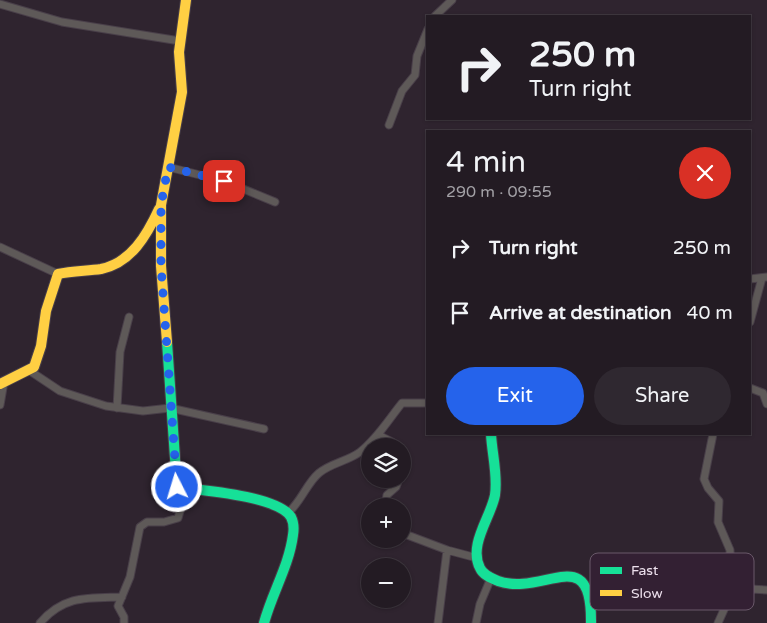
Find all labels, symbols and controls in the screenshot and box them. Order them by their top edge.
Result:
text: 250 m [529,34,636,76]
icon: right [446,35,511,100]
text: Turn right [529,76,631,102]
text: 4 min [446,144,526,181]
button: close [679,147,731,199]
pin [203,160,245,202]
icon: arrive [210,167,238,195]
text: 290 m · 09:55 [446,182,552,202]
icon: right [446,234,474,262]
text: Turn right [489,237,577,259]
text: 250 m [673,237,731,259]
icon: arrive [446,299,474,327]
text: Arrive at destination [489,302,672,324]
text: 40 m [687,302,733,324]
button: Exit [446,367,584,425]
button: Share [594,367,731,425]
map controls [361,438,411,608]
button: layers [361,438,411,488]
position arrow [150,460,202,512]
button: + [361,498,411,548]
legend [590,553,754,610]
button: − [361,558,411,608]
text: Fast [631,562,659,579]
text: Slow [631,585,663,602]

